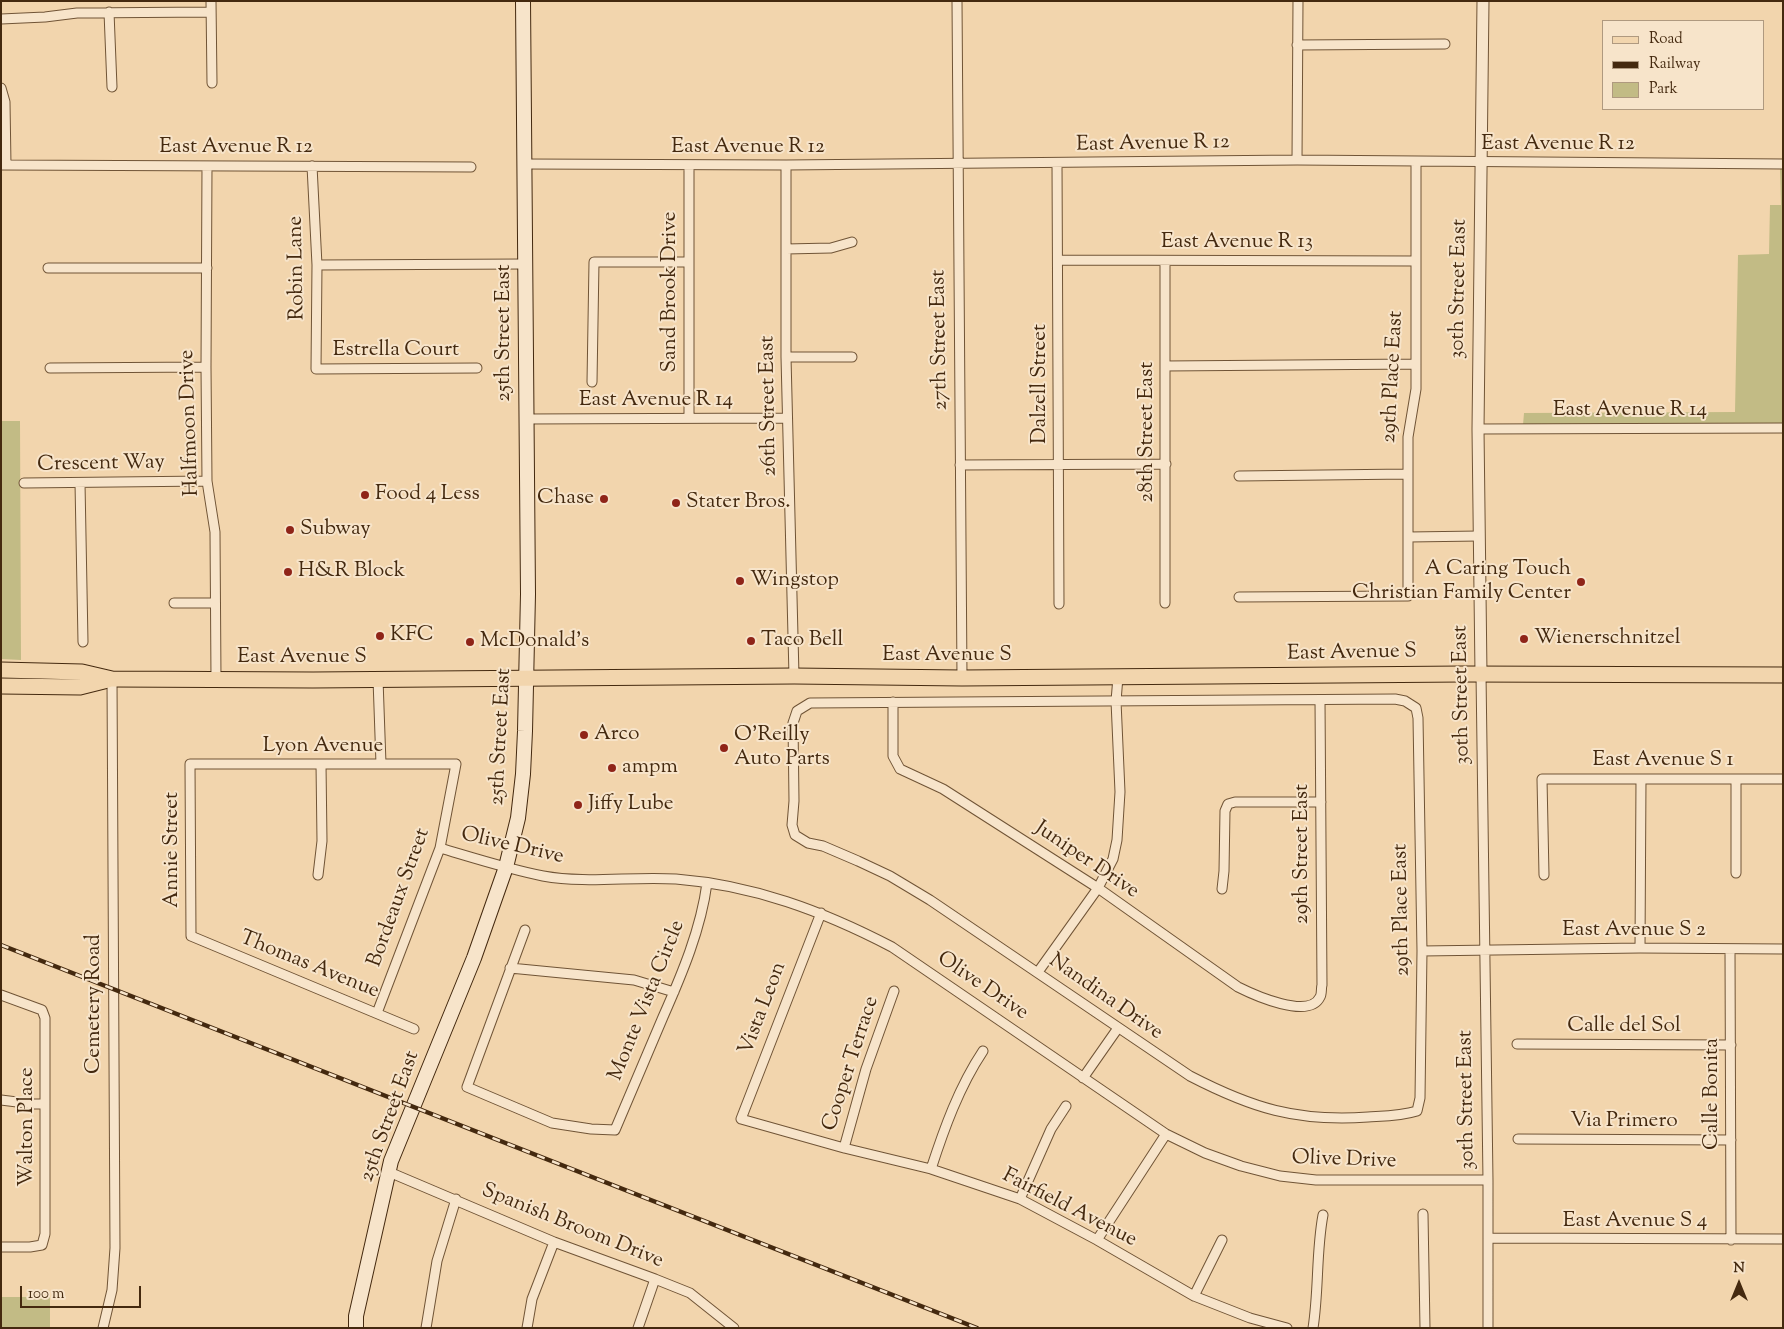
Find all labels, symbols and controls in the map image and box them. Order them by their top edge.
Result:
legend [1602,20,1764,110]
text: Road [1649,29,1683,50]
text: Railway [1649,54,1700,75]
text: Park [1649,79,1678,100]
street label: East Avenue R 12 [1076,131,1230,159]
street label: East Avenue R 12 [1481,132,1635,158]
street label: East Avenue R 12 [159,135,313,161]
street label: East Avenue R 12 [671,135,825,161]
street label: Sand Brook Drive [658,211,684,373]
street label: Robin Lane [284,216,312,320]
street label: 30th Street East [1446,219,1474,359]
street label: East Avenue R 13 [1161,230,1313,256]
street label: 25th Street East [492,264,518,402]
street label: 27th Street East [927,269,955,411]
street label: 29th Place East [1378,310,1410,444]
street label: Dalzell Street [1028,324,1054,444]
street label: 26th Street East [756,335,784,477]
street label: Estrella Court [333,338,459,364]
street label: Halfmoon Drive [176,349,206,497]
street label: 28th Street East [1135,362,1161,502]
street label: East Avenue R 14 [579,388,733,414]
street label: East Avenue R 14 [1553,398,1707,424]
street label: Crescent Way [37,451,165,479]
place label: Food 4 Less [375,482,480,508]
place label: Chase [537,486,594,512]
marker: Food 4 Less [359,489,371,501]
place label: Stater Bros. [686,490,791,516]
marker: Chase [598,493,610,505]
marker: Stater Bros. [670,497,682,509]
place label: Subway [300,517,371,543]
marker: Subway [284,524,296,536]
place label: A Caring Touch Christian Family Center [1352,557,1571,607]
place label: H&R Block [298,559,405,585]
marker: H&R Block [282,566,294,578]
place label: Wingstop [750,568,839,594]
marker: Wingstop [734,575,746,587]
marker: A Caring Touch Christian Family Center [1575,576,1587,588]
place label: KFC [390,623,434,649]
street label: 30th Street East [1449,625,1477,765]
place label: Wienerschnitzel [1534,626,1680,652]
place label: Taco Bell [761,628,843,654]
place label: McDonald's [480,629,589,655]
marker: KFC [374,630,386,642]
marker: Wienerschnitzel [1518,633,1530,645]
marker: Taco Bell [745,635,757,647]
marker: McDonald's [464,636,476,648]
street label: East Avenue S [1287,640,1417,668]
street label: East Avenue S [882,643,1012,669]
street label: East Avenue S [237,645,367,671]
street label: 25th Street East [486,668,518,806]
place label: Arco [594,722,639,748]
place label: O'Reilly Auto Parts [734,723,830,773]
marker: Arco [578,729,590,741]
street label: Lyon Avenue [263,734,383,760]
marker: O'Reilly Auto Parts [718,742,730,754]
street label: East Avenue S 1 [1592,748,1734,774]
place label: ampm [622,755,678,781]
marker: ampm [606,762,618,774]
street label: 29th Street East [1290,784,1316,924]
street label: Annie Street [160,792,186,908]
place label: Jiffy Lube [588,792,674,818]
marker: Jiffy Lube [572,799,584,811]
street label: Juniper Drive [1029,817,1143,905]
street label: Olive Drive [458,823,566,871]
street label: Bordeaux Street [363,825,437,971]
street label: 29th Place East [1389,844,1417,976]
street label: Monte Vista Circle [604,917,692,1085]
street label: East Avenue S 2 [1562,918,1706,944]
street label: Thomas Avenue [236,927,382,1005]
street label: Cemetery Road [82,934,108,1074]
street label: Olive Drive [932,947,1032,1027]
street label: Nandina Drive [1043,949,1167,1047]
street label: Vista Leon [735,959,793,1059]
street label: Cooper Terrace [818,994,886,1134]
street label: Calle del Sol [1567,1014,1681,1040]
street label: 30th Street East [1454,1030,1482,1170]
street label: Calle Bonita [1700,1038,1726,1150]
street label: 25th Street East [356,1048,426,1186]
street label: Walton Place [15,1067,41,1187]
street label: Via Primero [1570,1109,1678,1135]
street label: Olive Drive [1291,1147,1397,1175]
street label: Fairfield Avenue [997,1164,1141,1254]
street label: Spanish Broom Drive [477,1179,667,1275]
street label: East Avenue S 4 [1563,1209,1707,1235]
north arrow [1714,1259,1764,1309]
text: N [1733,1259,1745,1279]
scale bar [22,1276,144,1308]
text: 100 m [28,1284,64,1305]

